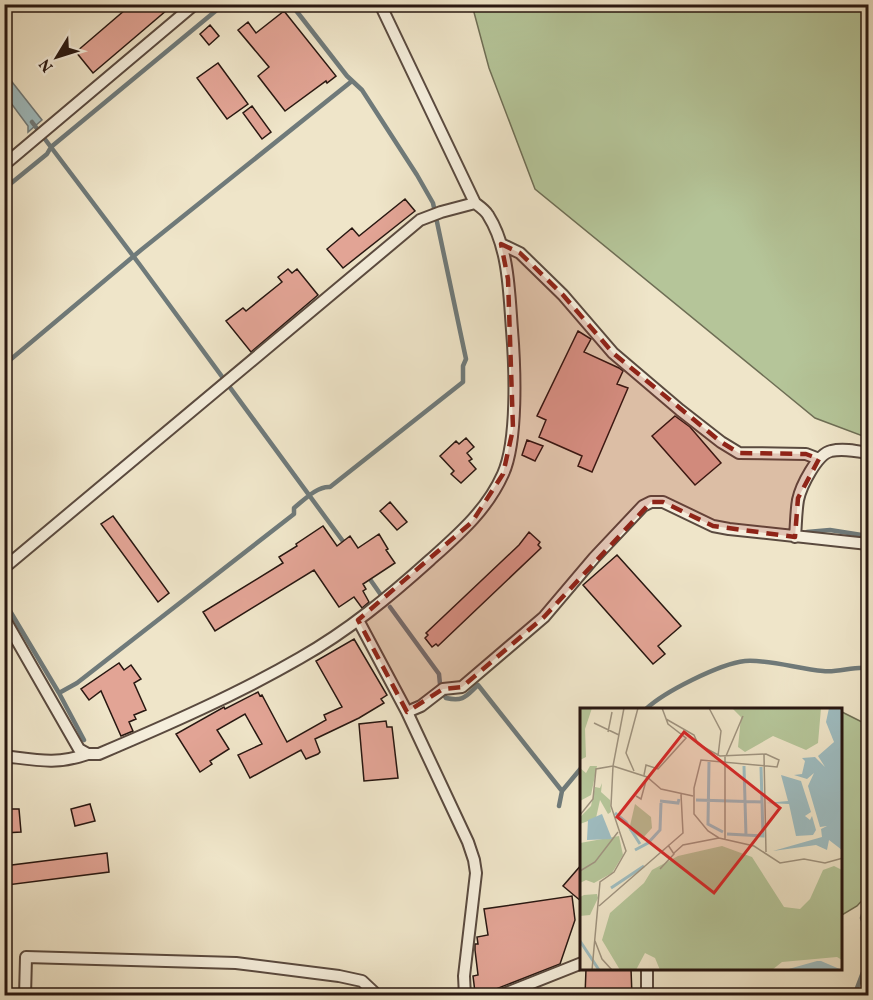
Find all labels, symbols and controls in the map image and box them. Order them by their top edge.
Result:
north arrow [27,27,87,87]
text: N [34,53,59,76]
inset map [580,708,843,970]

